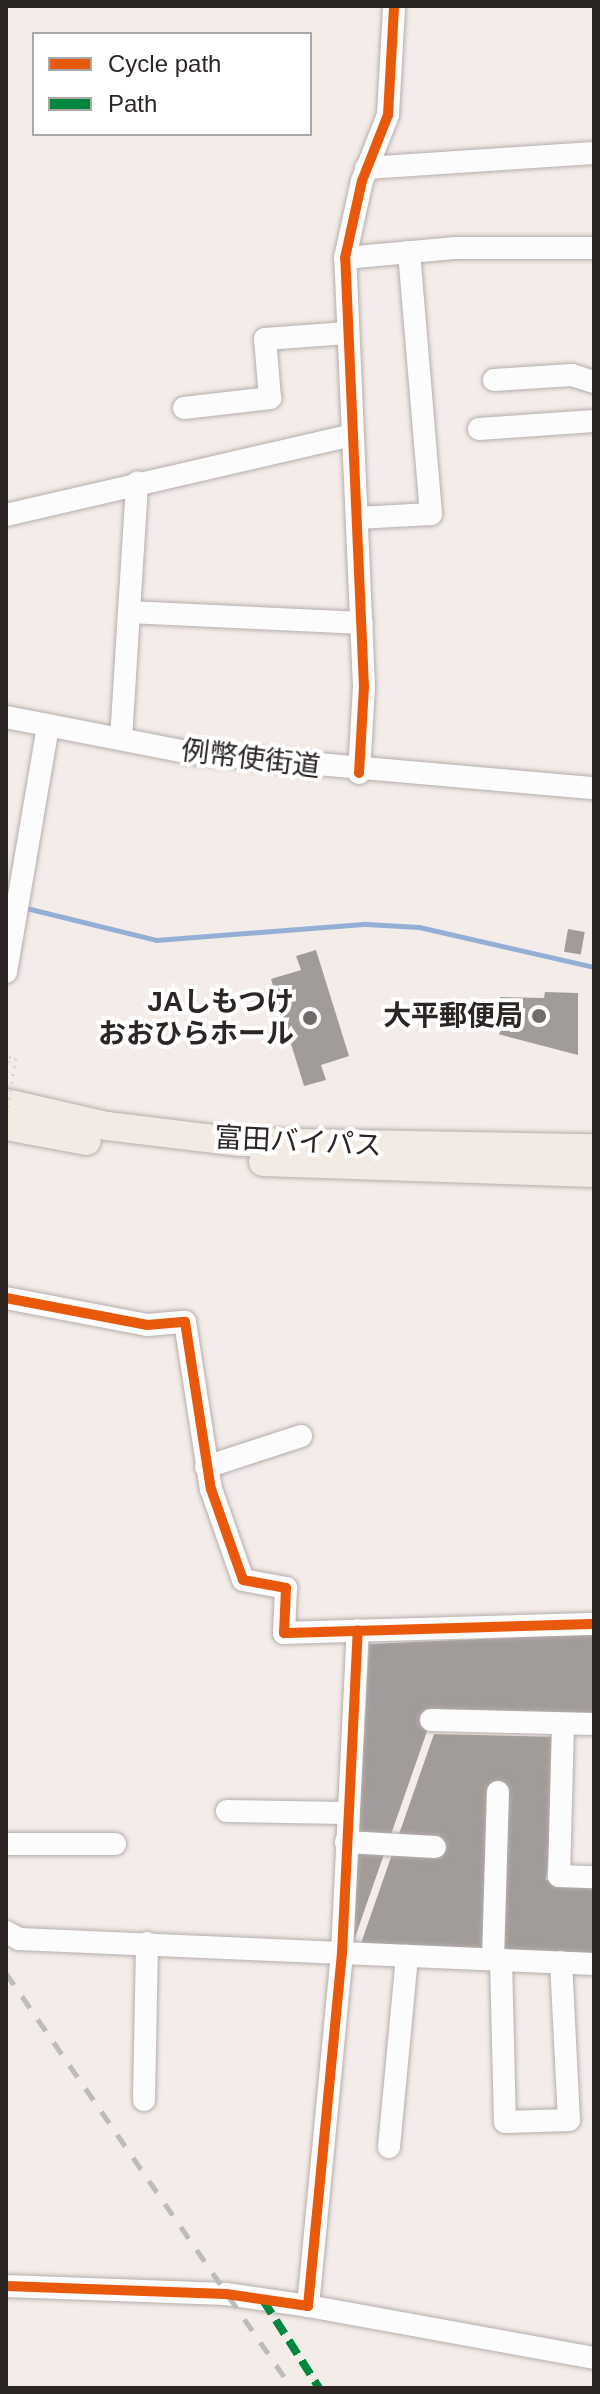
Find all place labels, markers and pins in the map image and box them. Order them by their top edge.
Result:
place label: JAしもつけ おおひらホール [98,985,294,1051]
place label: 大平郵便局 [383,999,523,1033]
marker: 大平郵便局 [530,1007,548,1025]
marker: JAしもつけ おおひらホール [301,1009,319,1027]

